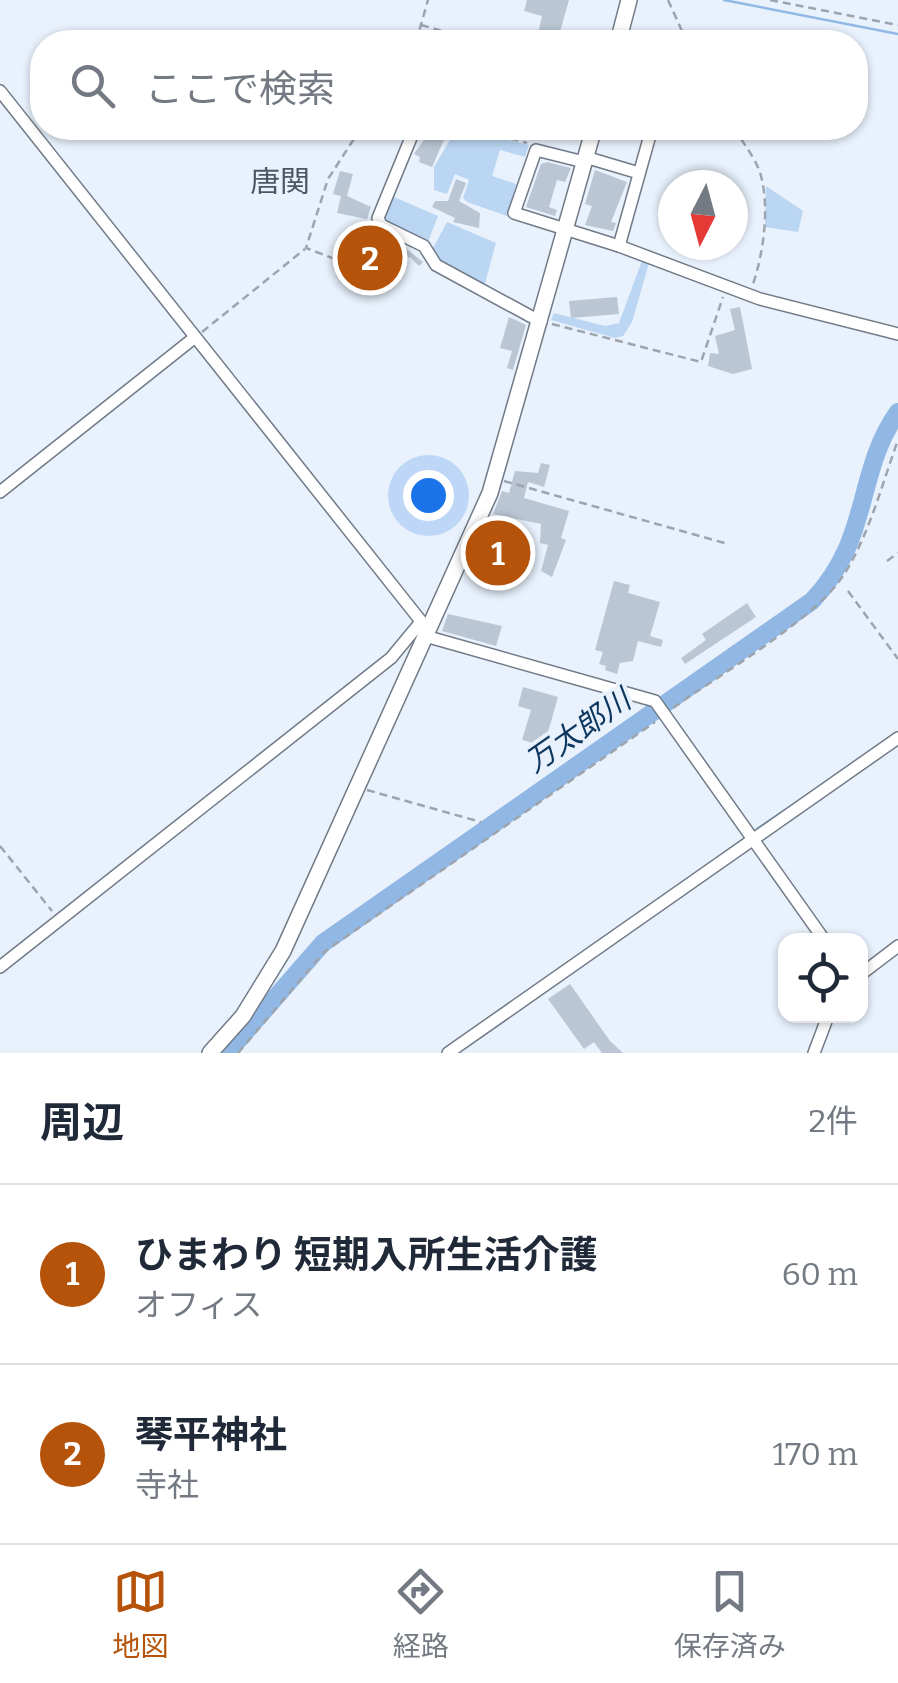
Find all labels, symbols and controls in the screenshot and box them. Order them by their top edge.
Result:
search box [30,30,868,140]
icon: search [65,58,120,113]
text: ここで検索 [145,66,335,112]
district label: 唐関 [250,164,310,200]
north arrow [658,170,748,260]
pin: 2 [338,220,402,296]
your location [403,470,454,521]
pin: 1 [466,516,530,590]
water label: 万太郎川 [519,680,640,780]
map controls [778,933,868,1023]
button: locate [778,933,868,1023]
text: 周辺 [40,1098,124,1148]
text: 2件 [809,1102,858,1140]
text: ひまわり 短期入所生活介護 [135,1232,598,1278]
text: 1 [66,1255,79,1293]
text: 60 m [782,1255,858,1293]
text: オフィス [135,1286,262,1324]
text: 琴平神社 [135,1412,287,1458]
text: 2 [63,1435,82,1473]
text: 170 m [772,1435,858,1473]
text: 寺社 [135,1466,199,1504]
tab: 地図 [112,1564,168,1664]
tab: 経路 [393,1564,449,1664]
tab: 保存済み [674,1564,786,1664]

